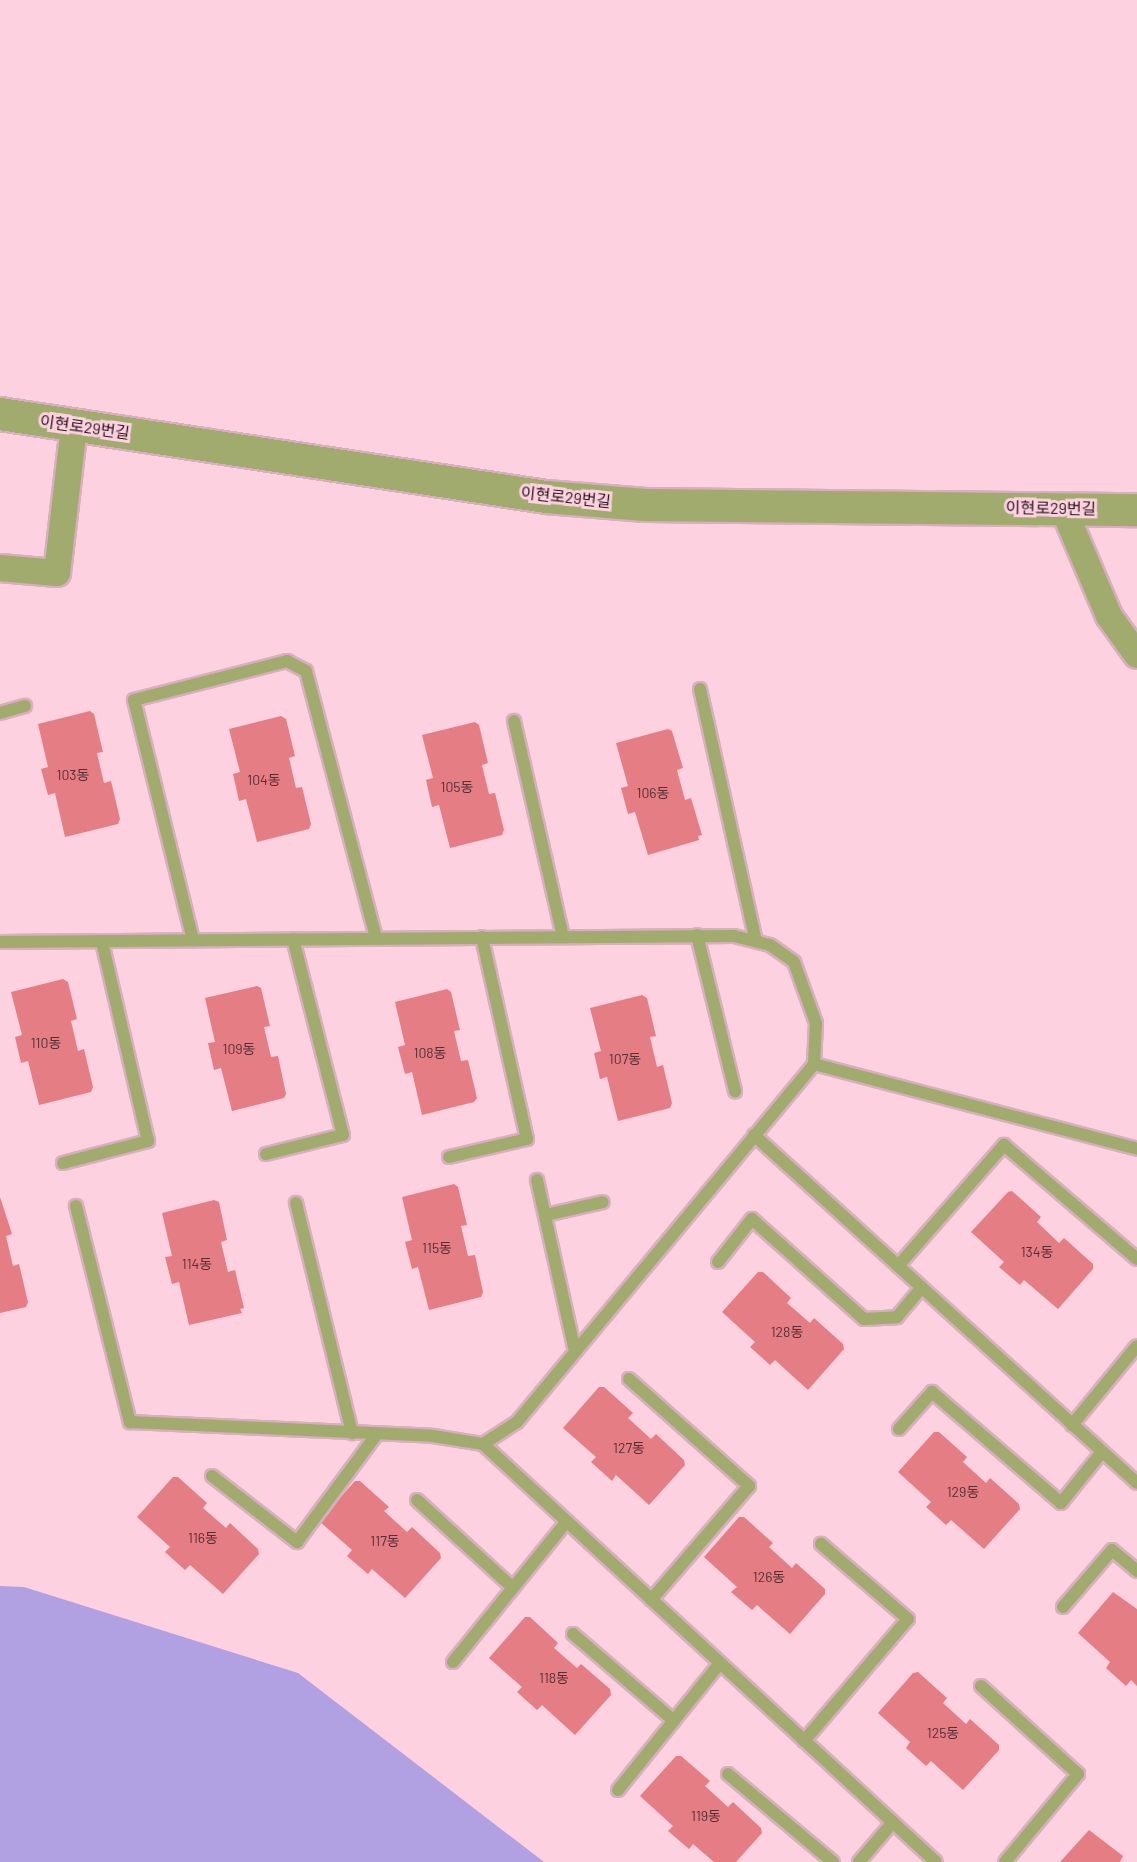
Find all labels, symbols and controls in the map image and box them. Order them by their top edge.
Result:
street label: 이현로29번길 [39,411,131,443]
street label: 이현로29번길 [520,483,612,511]
street label: 이현로29번길 [1006,498,1096,518]
house number: 103동 [57,767,89,783]
house number: 104동 [247,772,281,788]
house number: 105동 [441,779,473,795]
house number: 106동 [637,785,669,801]
house number: 110동 [31,1035,61,1051]
house number: 109동 [223,1041,255,1057]
house number: 108동 [414,1045,446,1061]
house number: 107동 [609,1051,641,1067]
house number: 115동 [422,1240,452,1256]
house number: 134동 [1021,1244,1053,1260]
house number: 114동 [182,1256,212,1272]
house number: 128동 [771,1324,803,1340]
house number: 127동 [613,1440,645,1456]
house number: 129동 [947,1484,979,1500]
house number: 116동 [188,1530,218,1546]
house number: 117동 [370,1533,400,1549]
house number: 126동 [753,1569,785,1585]
house number: 118동 [539,1670,569,1686]
house number: 125동 [927,1725,959,1741]
house number: 119동 [691,1808,721,1824]

